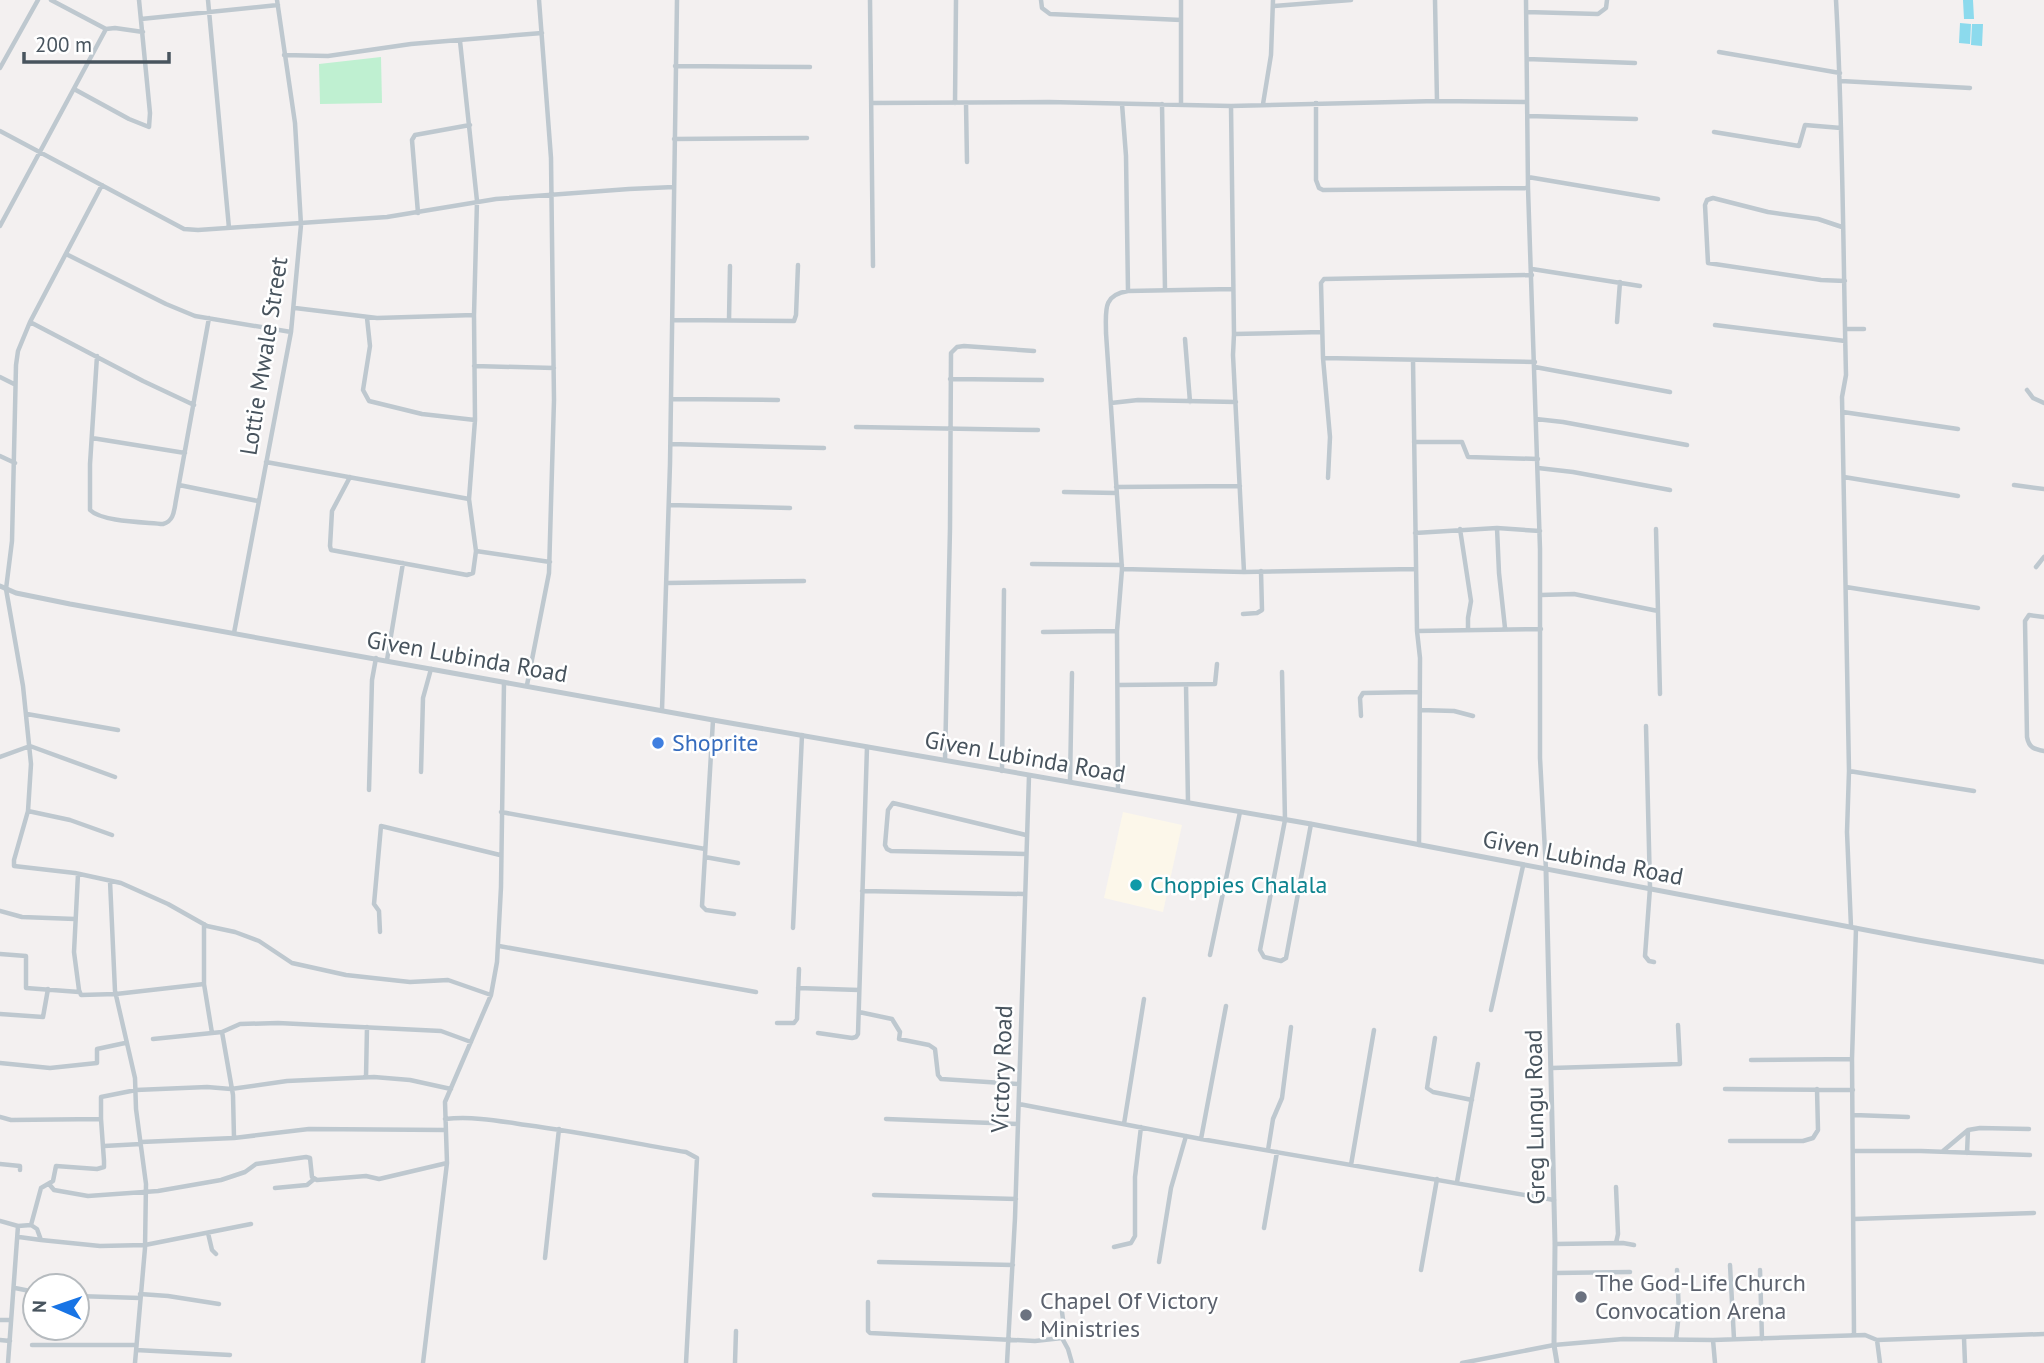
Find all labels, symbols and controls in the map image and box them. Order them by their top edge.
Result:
scale bar [24,21,170,65]
text: 200 m [35,31,92,58]
street label: Lottie Mwale Street [233,254,295,457]
street label: Given Lubinda Road [364,624,570,689]
street label: Given Lubinda Road [922,724,1128,789]
place label: Shoprite [672,727,758,758]
marker: Shoprite [650,735,666,751]
street label: Given Lubinda Road [1480,823,1686,892]
place label: Choppies Chalala [1150,869,1327,900]
marker: Choppies Chalala [1128,877,1144,893]
street label: Victory Road [984,1005,1019,1134]
street label: Greg Lungu Road [1517,1029,1552,1205]
place label: The God-Life Church Convocation Arena [1595,1267,1806,1326]
north arrow [21,1272,91,1342]
place label: Chapel Of Victory Ministries [1040,1285,1218,1344]
marker: The God-Life Church Convocation Arena [1573,1289,1589,1305]
text: N [27,1300,51,1313]
marker: Chapel Of Victory Ministries [1018,1307,1034,1323]

